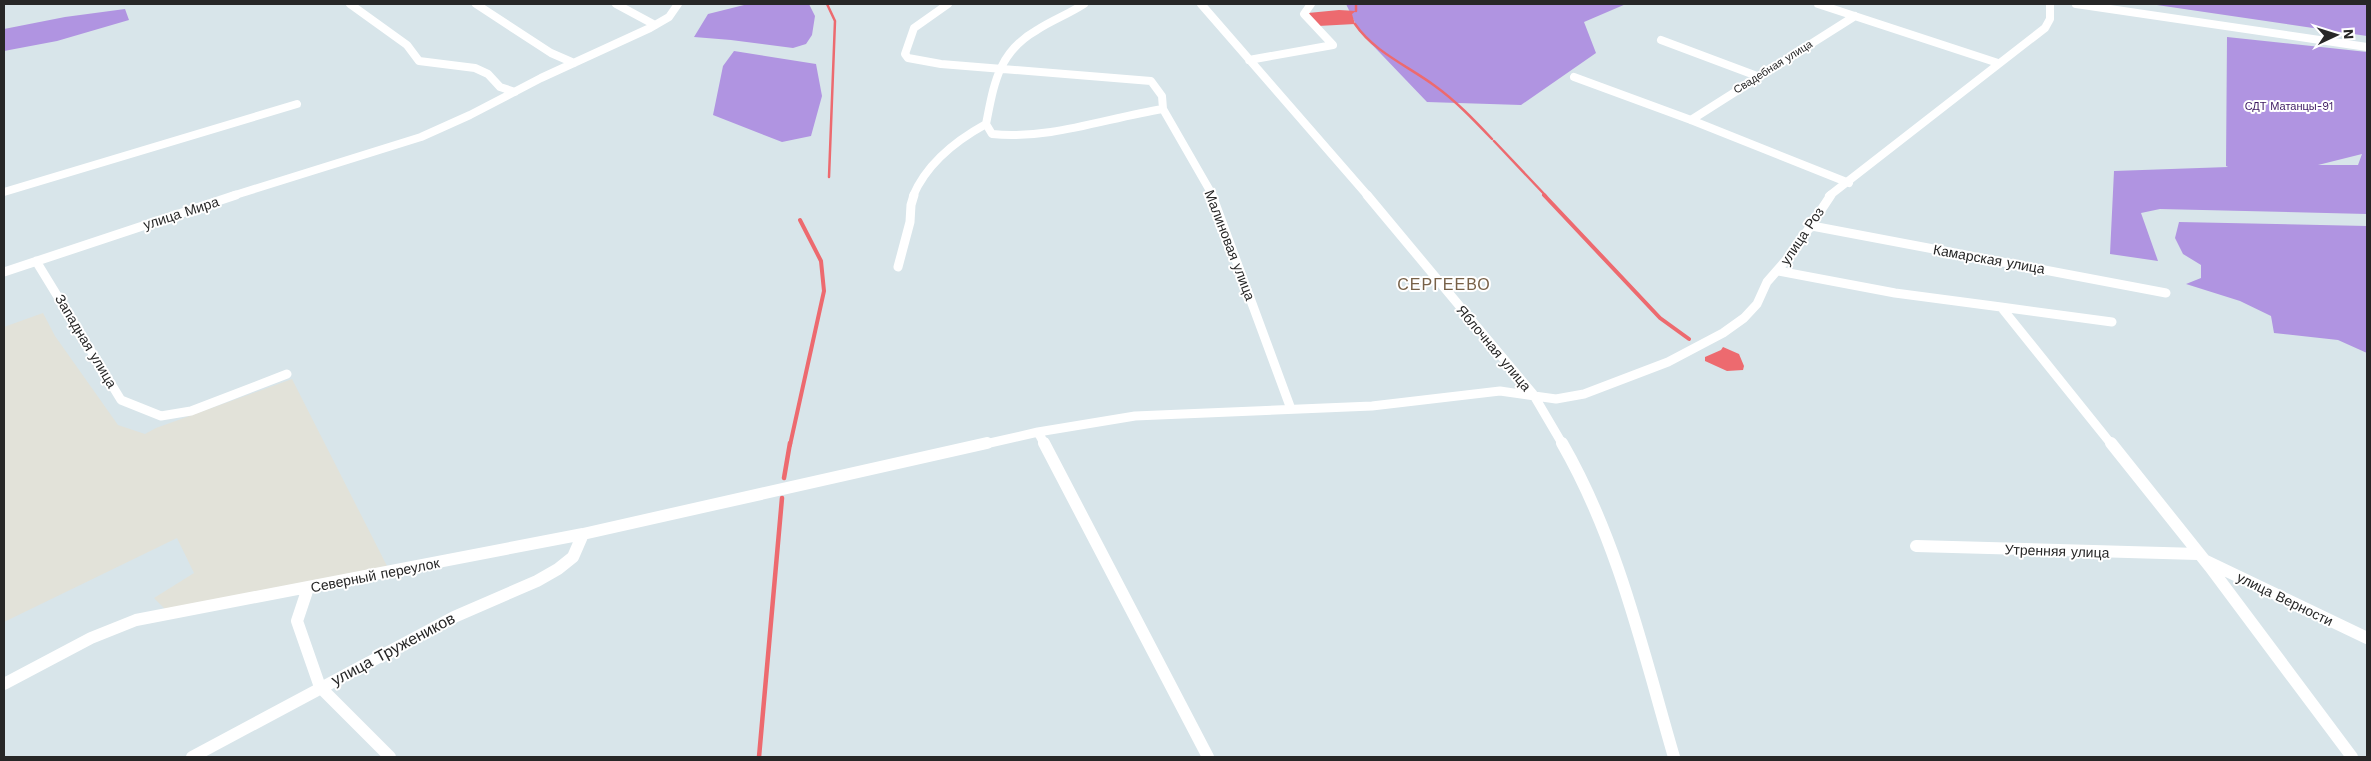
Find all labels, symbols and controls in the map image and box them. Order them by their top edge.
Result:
north arrow [2311,10,2361,60]
text: N [2341,28,2357,40]
street label: Свадебная улица [1731,37,1816,97]
park label: СДТ Матанцы-91 [2245,100,2333,113]
street label: Малиновая улица [1202,188,1259,303]
street label: улица Мира [141,193,221,233]
street label: улица Роз [1777,204,1827,268]
street label: Камарская улица [1932,241,2046,277]
district label: СЕРГЕЕВО [1397,275,1491,294]
street label: Западная улица [52,291,120,391]
street label: Яблочная улица [1453,302,1535,394]
street label: Утренняя улица [2004,541,2110,561]
street label: Северный переулок [309,554,442,595]
street label: улица Верности [2234,569,2336,629]
street label: улица Тружеников [328,608,458,690]

